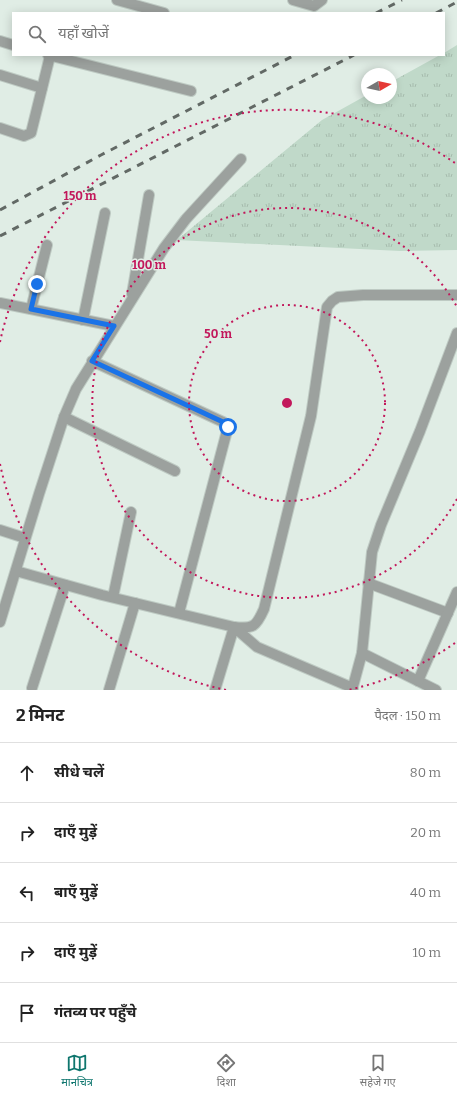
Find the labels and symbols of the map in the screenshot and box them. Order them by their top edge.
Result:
north arrow [361,68,397,104]
text: 150 m [64,189,97,203]
text: 100 m [132,258,167,272]
route end [28,275,46,293]
text: 50 m [204,327,232,341]
centre of rings [280,396,294,410]
route start [219,418,237,436]

